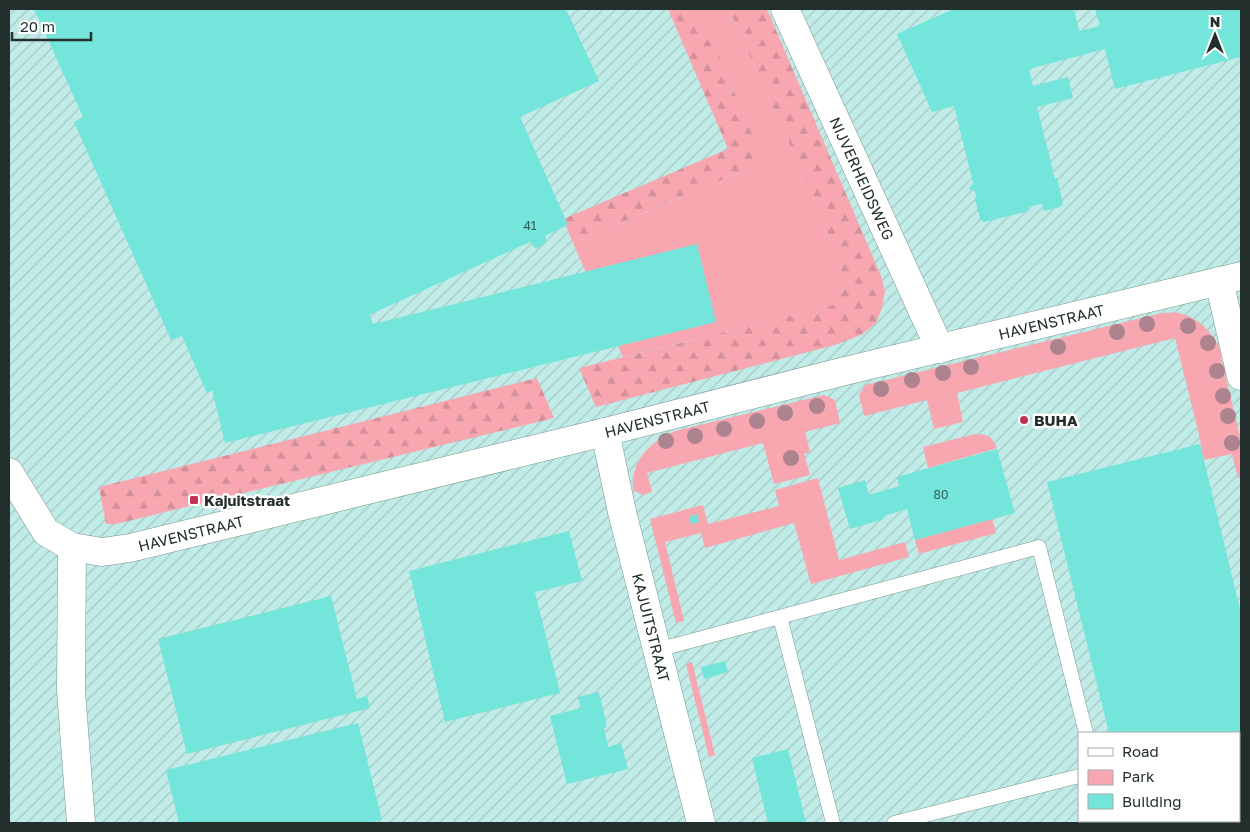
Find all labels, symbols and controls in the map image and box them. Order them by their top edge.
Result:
scale bar [12,10,91,42]
north arrow [1190,10,1240,60]
text: N [1210,13,1220,30]
text: 20 m [20,17,55,35]
street label: NIJVERHEIDSWEG [826,114,898,243]
house number: 41 [523,218,537,233]
street label: HAVENSTRAAT [997,300,1106,343]
street label: HAVENSTRAAT [603,397,712,441]
place label: BUHA [1034,411,1078,429]
marker: BUHA [1018,414,1030,426]
house number: 80 [934,487,948,502]
place label: Kajuitstraat [204,491,290,509]
marker: Kajuitstraat [188,494,200,506]
street label: HAVENSTRAAT [136,512,246,555]
street label: KAJUITSTRAAT [629,571,674,684]
legend [1078,732,1240,822]
text: Road [1122,742,1159,760]
text: Park [1122,767,1155,785]
text: Building [1122,792,1182,810]

